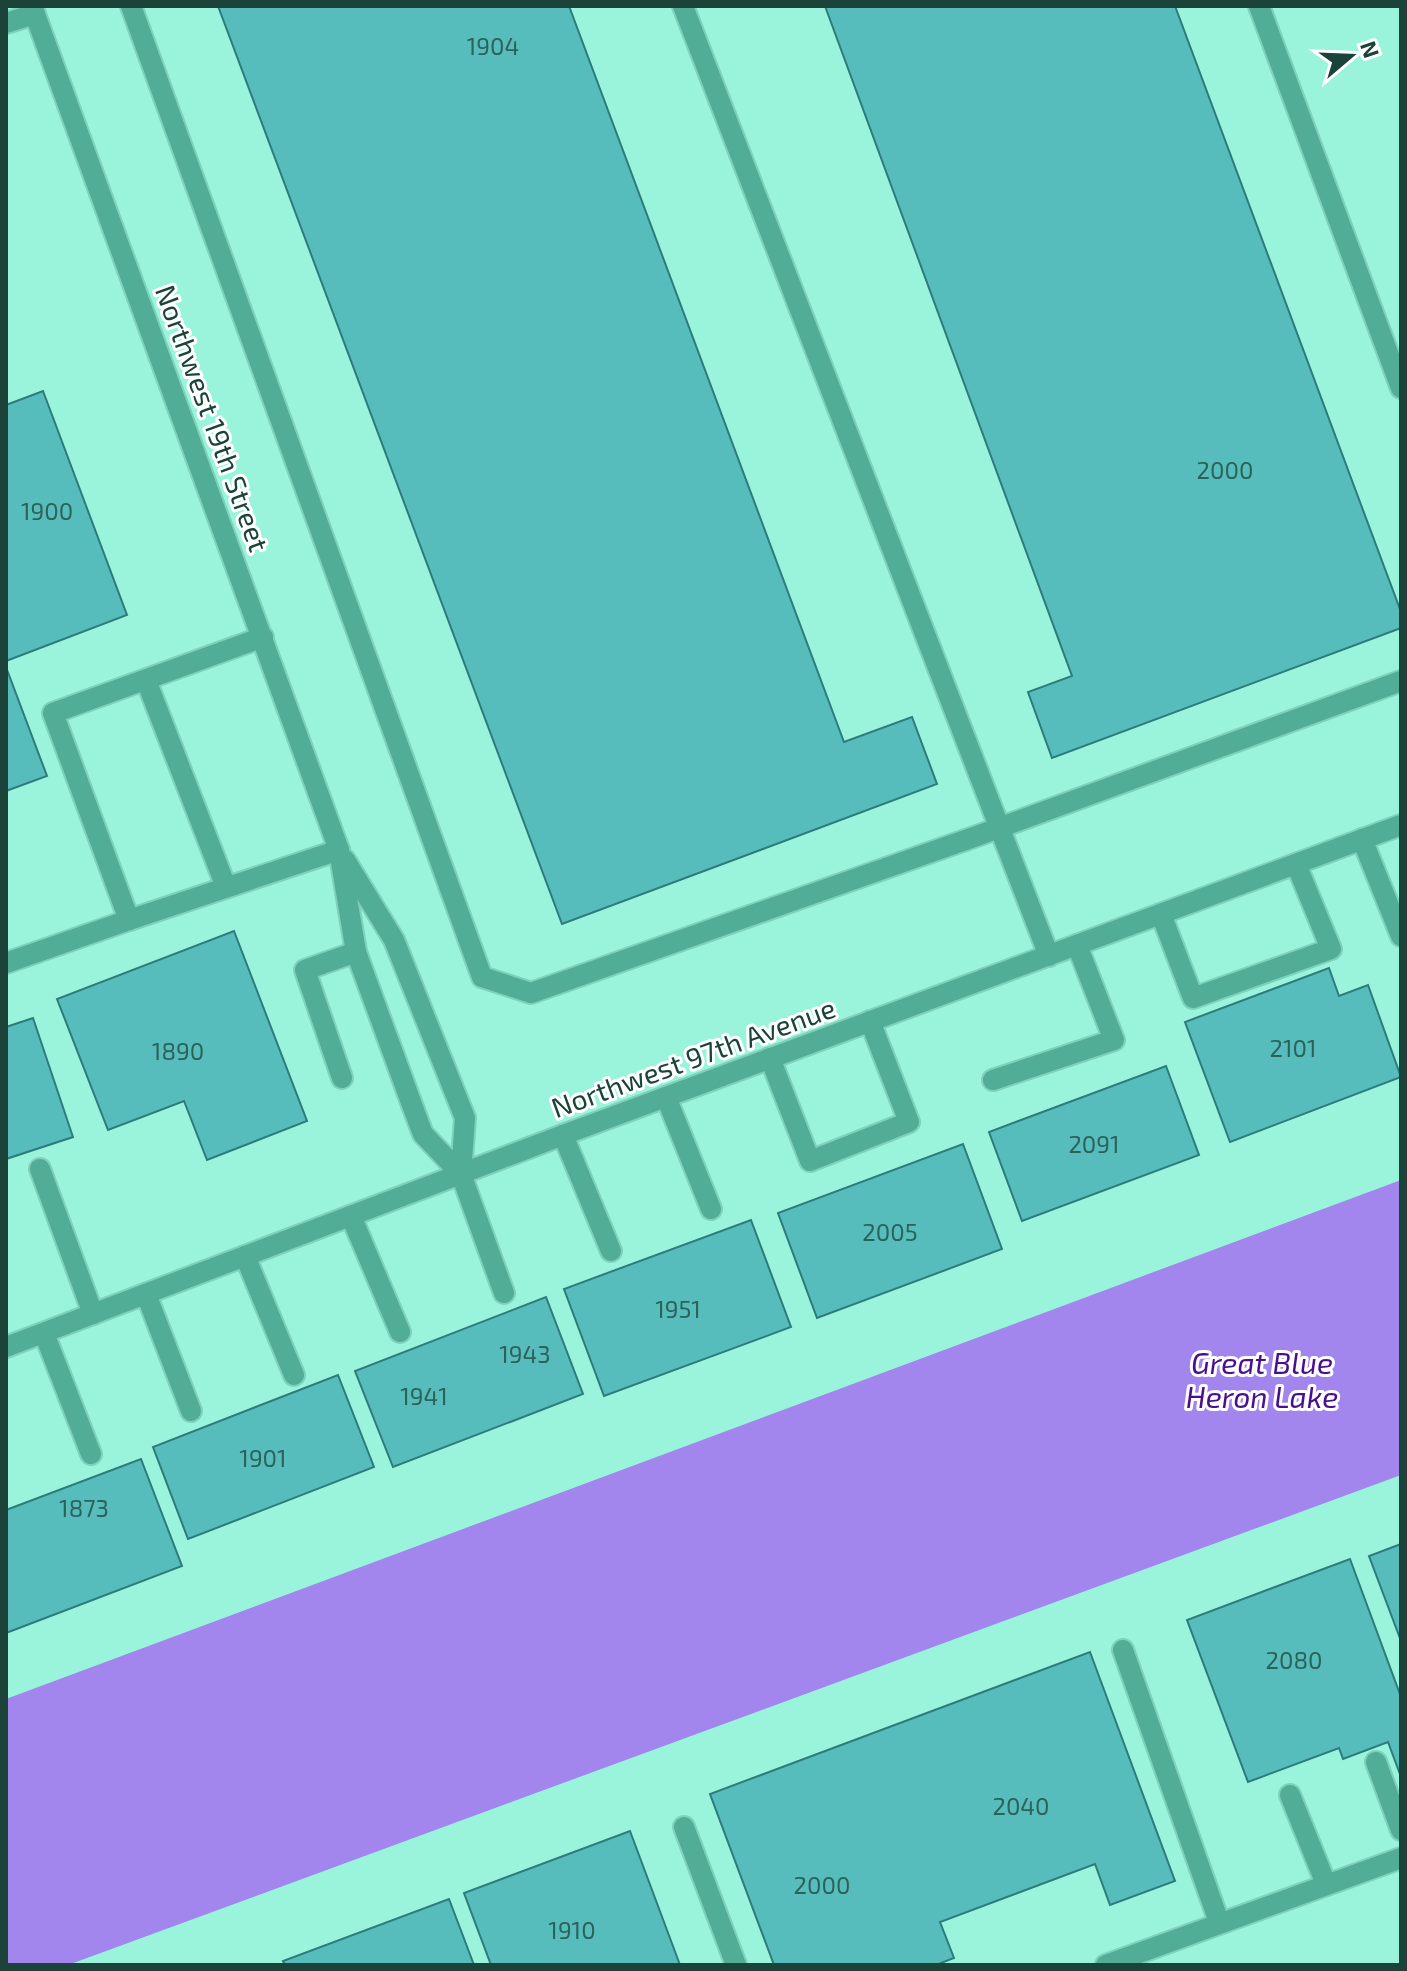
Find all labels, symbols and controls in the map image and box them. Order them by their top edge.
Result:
north arrow [1311,16,1391,96]
house number: 1904 [467,31,519,60]
text: N [1356,37,1386,61]
street label: Northwest 19th Street [149,280,277,556]
house number: 2000 [1197,455,1253,484]
house number: 1900 [21,496,73,525]
street label: Northwest 97th Avenue [546,990,840,1124]
house number: 2101 [1269,1033,1317,1062]
house number: 1890 [152,1036,204,1065]
house number: 2091 [1068,1129,1120,1158]
house number: 2005 [862,1217,918,1246]
house number: 1951 [655,1294,701,1323]
house number: 1943 [499,1339,551,1368]
water label: Great Blue Heron Lake [1186,1344,1338,1414]
house number: 1941 [400,1381,448,1410]
house number: 1901 [239,1443,287,1472]
house number: 1873 [59,1493,109,1522]
house number: 2080 [1266,1645,1323,1674]
house number: 2040 [992,1791,1050,1820]
house number: 2000 [794,1870,850,1899]
house number: 1910 [548,1915,596,1944]

